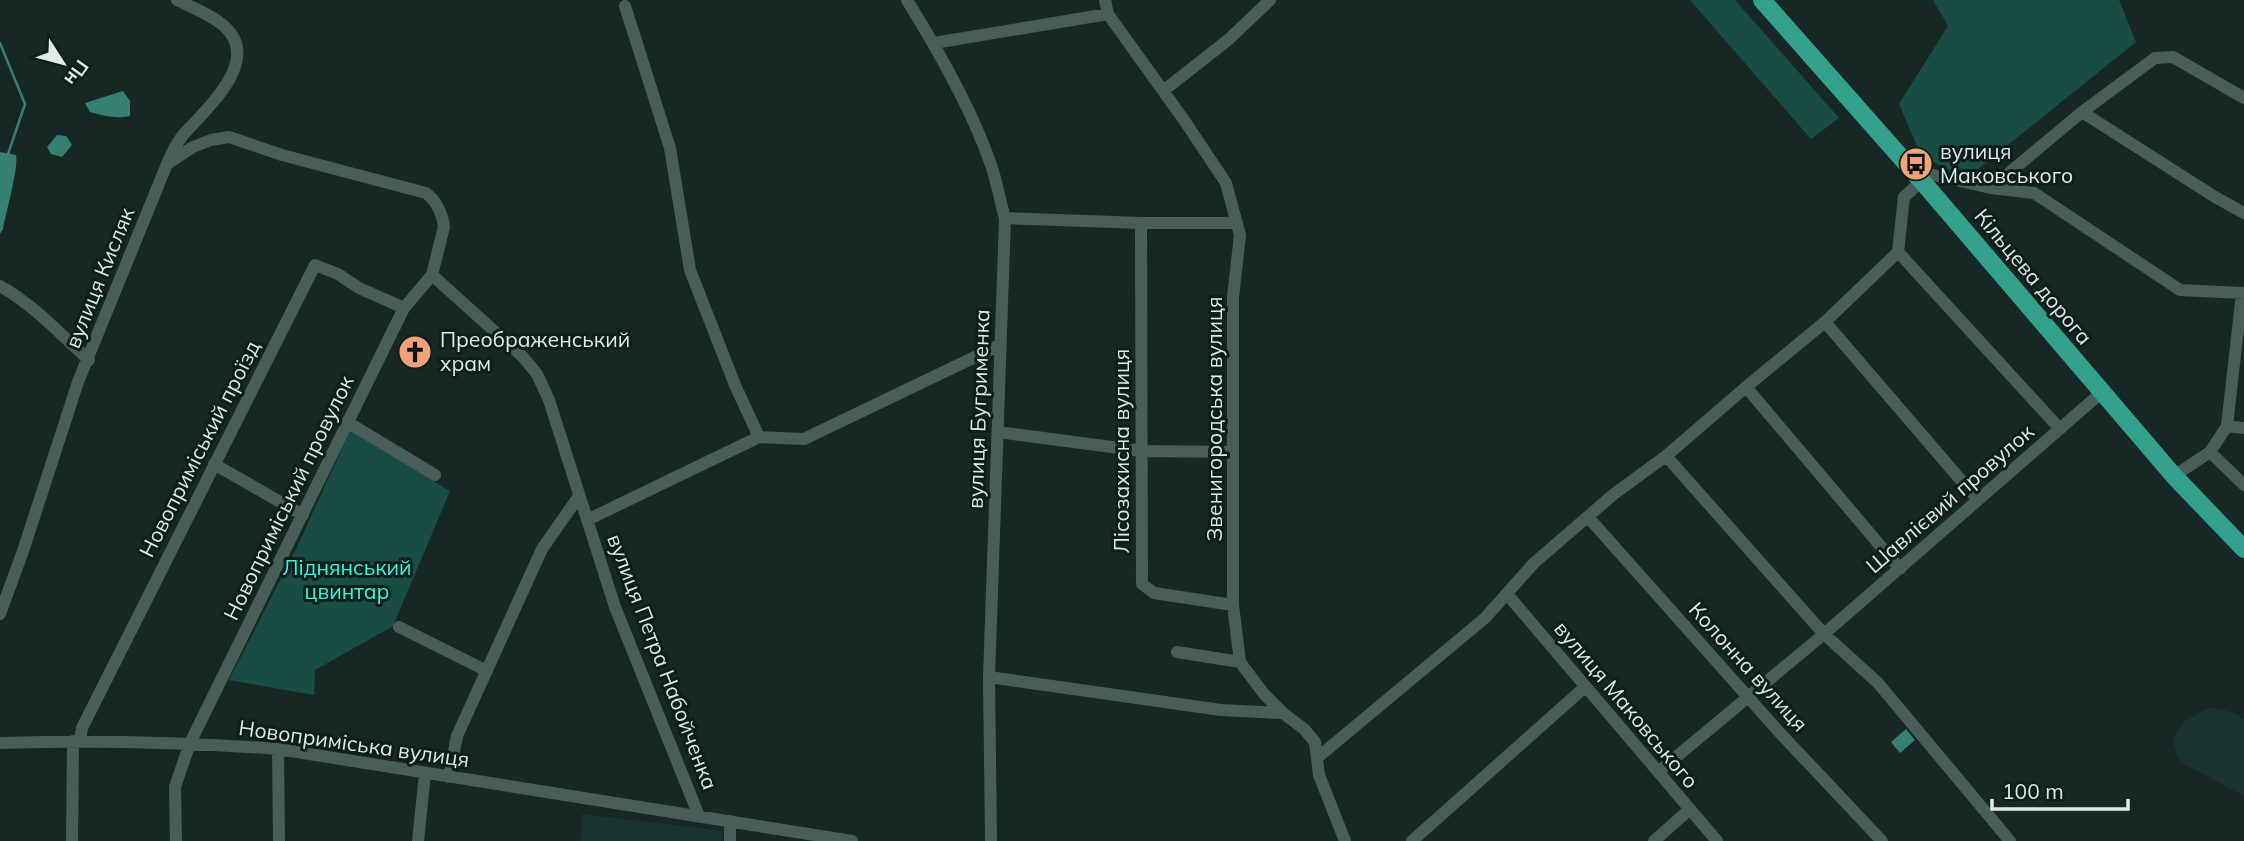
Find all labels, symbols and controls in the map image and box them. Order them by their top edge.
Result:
north arrow [28,28,98,98]
text: Пн [59,55,94,91]
place label: вулиця Маковського [1940,138,2073,188]
bus stop icon: вулиця Маковського [1897,145,1935,183]
street label: вулиця Кисляк [59,203,139,352]
street label: Кільцева дорога [1969,203,2098,350]
street label: Звенигородська вулиця [1201,297,1227,541]
street label: вулиця Бугрименка [962,309,994,509]
place label: Преображенський храм [440,326,630,376]
church icon: Преображенський храм [396,333,434,371]
street label: Новоприміський проїзд [133,336,265,561]
street label: Лісозахисна вулиця [1108,349,1134,553]
street label: Новоприміський провулок [217,370,359,624]
street label: Шавлієвий провулок [1860,418,2039,578]
street label: вулиця Петра Набойченка [602,530,724,793]
park label: Ліднянський цвинтар [282,554,412,604]
street label: Колонна вулиця [1684,596,1814,736]
street label: вулиця Маковського [1549,615,1704,793]
street label: Новоприміська вулиця [237,714,471,772]
scale bar [1992,768,2128,812]
text: 100 m [2002,778,2064,804]

